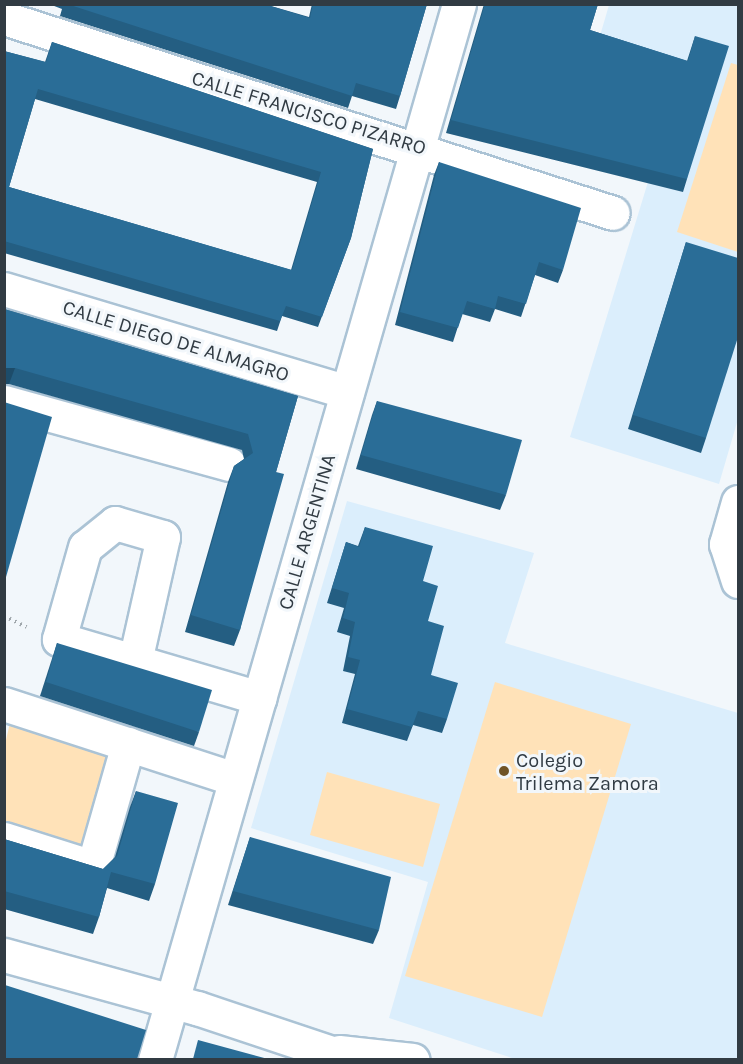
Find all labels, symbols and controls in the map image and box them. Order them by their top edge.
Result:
street label: CALLE FRANCISCO PIZARRO [189,66,429,160]
street label: CALLE DIEGO DE ALMAGRO [60,295,292,387]
street label: CALLE ARGENTINA [273,451,341,613]
place label: Colegio Trilema Zamora [516,748,659,795]
marker: Colegio Trilema Zamora [497,764,511,778]

